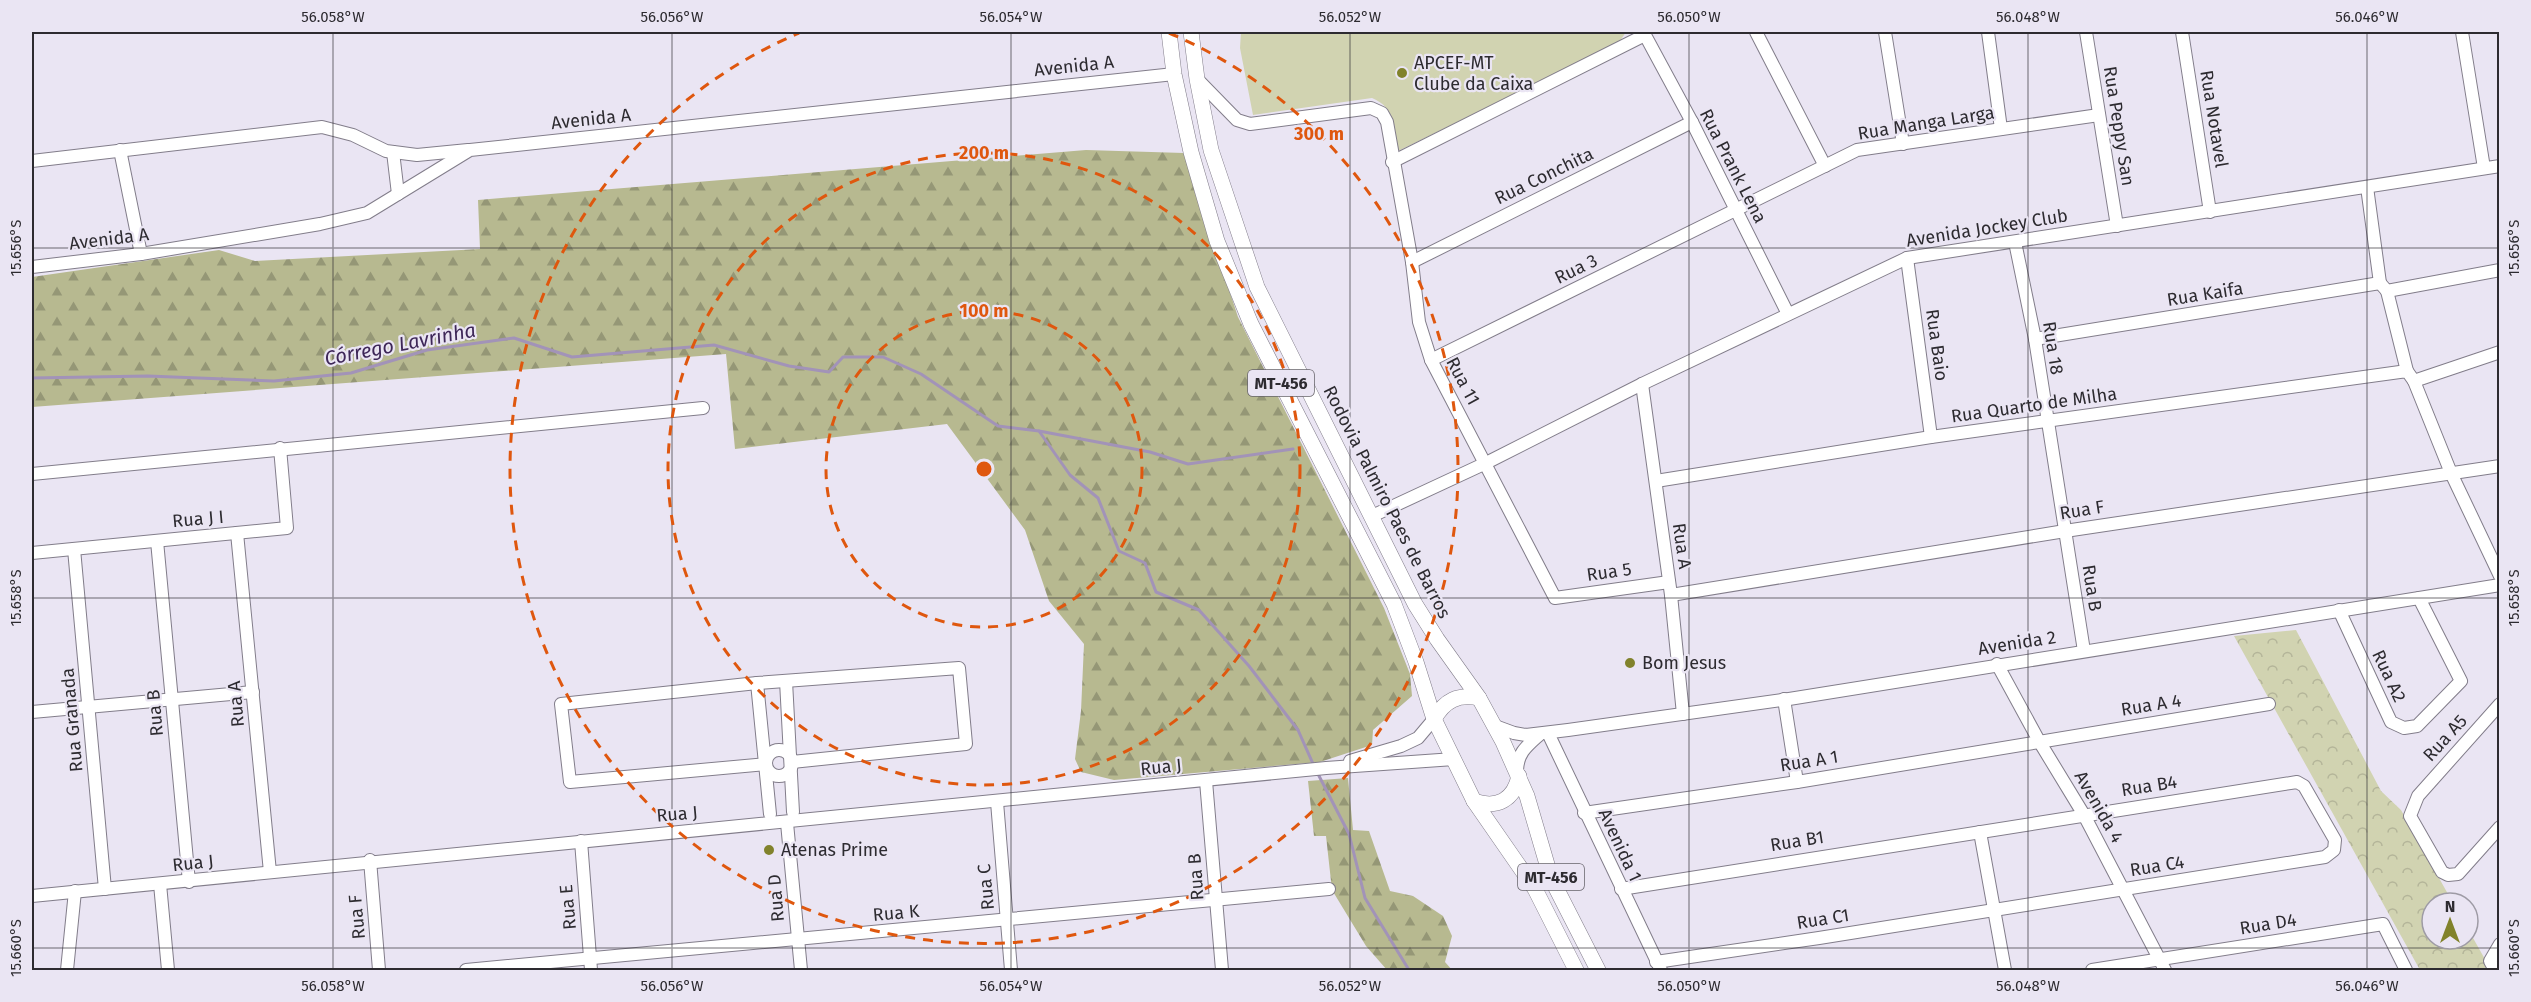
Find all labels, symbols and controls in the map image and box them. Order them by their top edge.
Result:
text: 56.058°W [301,8,365,26]
text: 56.056°W [641,8,704,26]
text: 56.054°W [979,8,1043,26]
text: 56.052°W [1319,8,1382,26]
text: 56.050°W [1657,8,1721,26]
text: 56.048°W [1996,8,2060,26]
text: 56.046°W [2335,8,2399,26]
street label: Avenida A [1033,51,1116,81]
place label: APCEF-MT Clube da Caixa [1414,52,1533,95]
street label: Rua Peppy San [2099,65,2139,187]
marker: APCEF-MT Clube da Caixa [1395,66,1409,80]
street label: Rua Notavel [2195,69,2233,169]
street label: Rua Manga Larga [1856,101,1996,145]
street label: Avenida A [550,104,633,134]
street label: Rua Prank Lena [1695,105,1771,227]
text: 300 m [1293,123,1344,145]
text: 200 m [959,142,1009,164]
street label: Rua Conchita [1491,143,1597,209]
street label: Avenida Jockey Club [1905,204,2069,252]
text: 15.656°S [7,220,25,276]
text: 15.656°S [2505,220,2523,276]
street label: Avenida A [68,223,151,255]
street label: Rua 3 [1551,249,1601,289]
street label: Rua Kaifa [2165,277,2245,311]
text: 100 m [960,300,1008,322]
street label: Rua Baio [1921,308,1953,382]
water label: Córrego Lavrinha [322,318,478,370]
street label: Rua 18 [2038,320,2068,376]
street label: Rua 11 [1441,353,1485,409]
road number: MT-456 [1248,370,1314,396]
street label: Rodovia Palmiro Paes de Barros [1319,382,1455,622]
street label: Rua Quarto de Milha [1950,382,2118,428]
centre of rings [974,459,994,479]
street label: Rua F [2058,496,2106,524]
street label: Rua J I [171,506,225,532]
street label: Rua A [1668,522,1696,571]
street label: Rua 5 [1585,558,1633,586]
street label: Rua B [2077,563,2107,613]
text: 15.658°S [7,569,25,627]
text: 15.658°S [2505,569,2523,627]
street label: Avenida 2 [1976,626,2058,660]
street label: Rua A2 [2367,646,2411,706]
place label: Bom Jesus [1642,652,1726,674]
marker: Bom Jesus [1623,656,1637,670]
street label: Rua Granada [56,667,88,773]
street label: Rua A [223,679,249,728]
street label: Rua B [142,689,168,737]
street label: Rua A 4 [2119,689,2183,721]
street label: Rua A5 [2418,710,2472,766]
street label: Rua A 1 [1778,746,1840,776]
street label: Rua J [1139,754,1183,780]
street label: Avenida 4 [2070,767,2129,847]
street label: Rua B4 [2119,771,2179,801]
street label: Rua J [655,801,699,827]
street label: Avenida 1 [1594,805,1646,885]
street label: Rua B1 [1769,826,1825,856]
place label: Atenas Prime [781,839,888,861]
marker: Atenas Prime [762,843,776,857]
street label: Rua J [171,850,215,876]
street label: Rua C4 [2128,851,2186,881]
street label: Rua B [1183,853,1209,901]
street label: Rua C [973,863,999,911]
road number: MT-456 [1518,864,1584,890]
street label: Rua D [763,873,789,923]
street label: Rua E [555,883,581,931]
north arrow [2420,891,2480,951]
street label: Rua F [344,894,370,940]
text: N [2445,897,2455,916]
street label: Rua K [872,900,921,926]
street label: Rua C1 [1795,904,1851,934]
street label: Rua D4 [2238,909,2298,939]
text: 15.660°S [7,919,25,977]
text: 15.660°S [2505,919,2523,977]
text: 56.058°W [301,977,365,995]
text: 56.056°W [641,977,704,995]
text: 56.054°W [979,977,1043,995]
text: 56.052°W [1319,977,1382,995]
text: 56.050°W [1657,977,1721,995]
text: 56.048°W [1996,977,2060,995]
text: 56.046°W [2335,977,2399,995]

